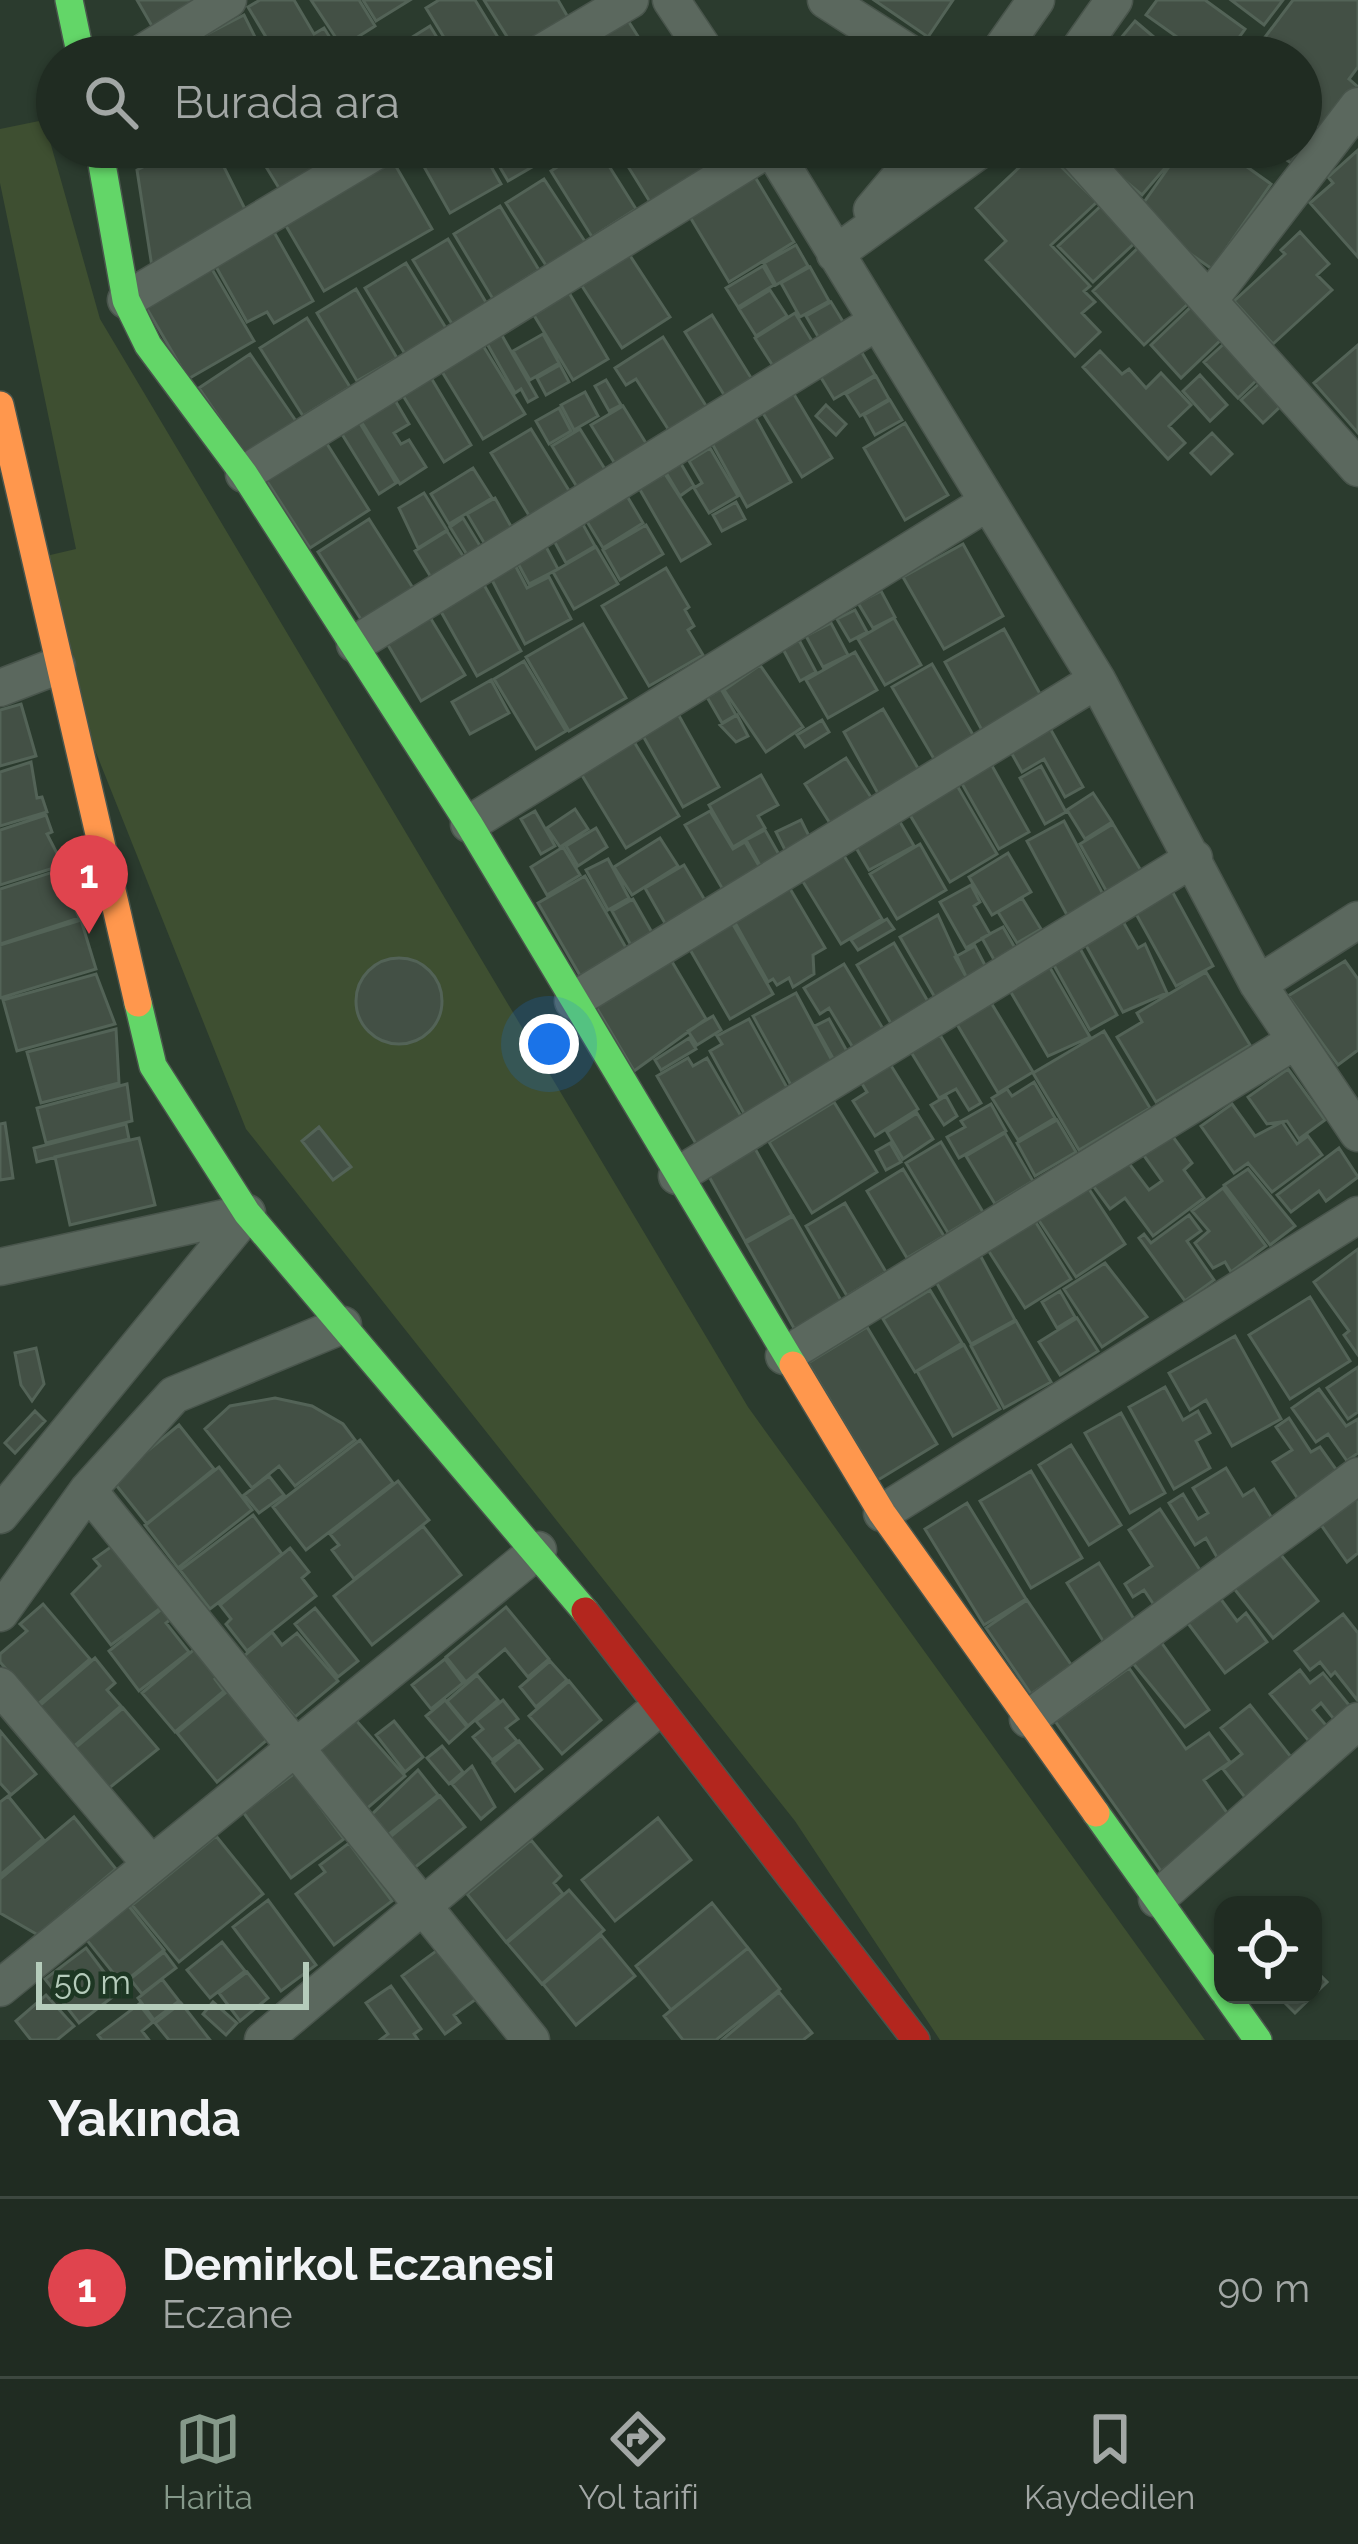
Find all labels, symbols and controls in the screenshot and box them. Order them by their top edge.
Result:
search box [36,36,1322,168]
icon: search [78,69,144,135]
text: Burada ara [174,76,400,129]
pin: 1 [50,835,128,934]
your location [519,1014,579,1074]
map controls [1214,1896,1322,2004]
button: locate [1214,1896,1322,2004]
scale bar [36,1956,309,2009]
text: 50 m [54,1963,131,2002]
text: Yakında [48,2088,241,2148]
text: Demirkol Eczanesi [162,2238,555,2291]
text: 1 [77,2265,97,2311]
text: 90 m [1217,2265,1310,2311]
text: Eczane [162,2291,293,2337]
tab: Harita [163,2406,253,2517]
tab: Yol tarifi [578,2406,699,2517]
tab: Kaydedilen [1024,2406,1195,2517]

